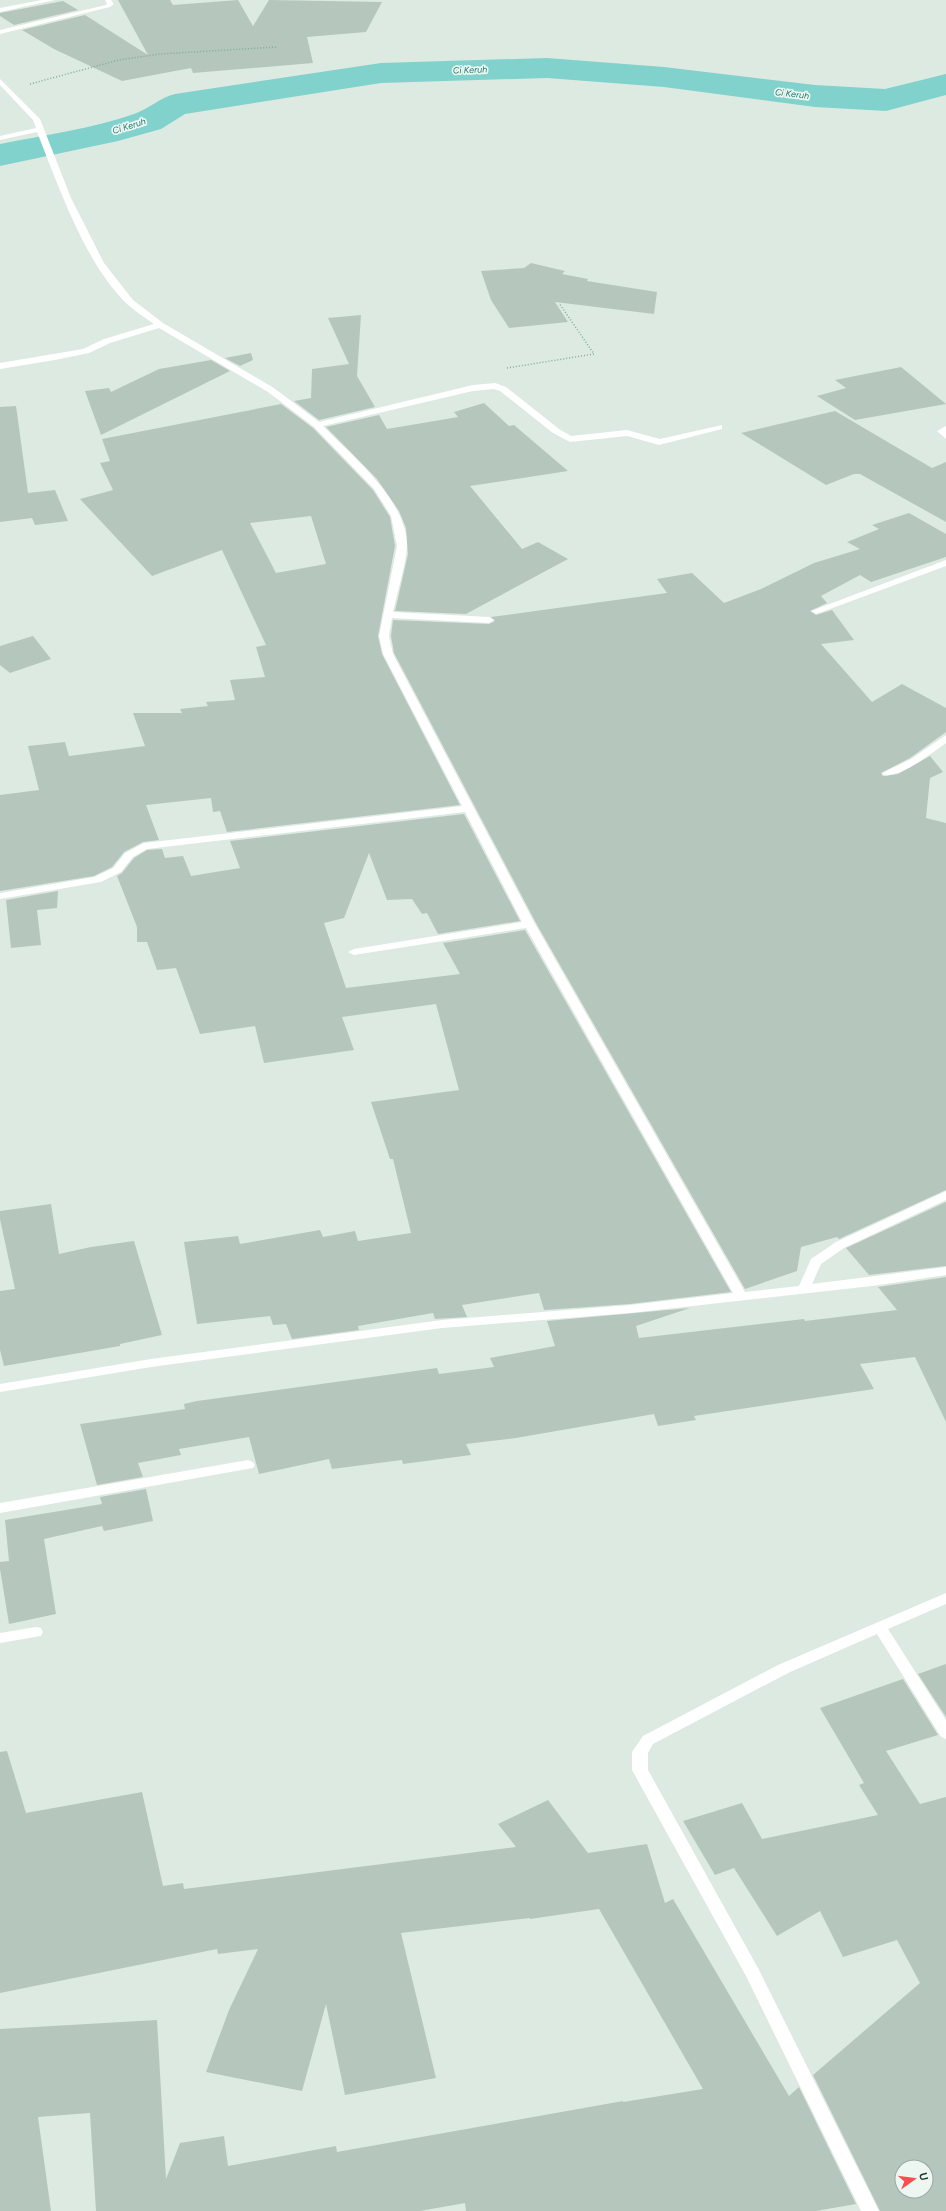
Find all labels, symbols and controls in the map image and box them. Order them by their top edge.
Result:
water label: Ci Keruh [453,63,487,76]
water label: Ci Keruh [774,86,810,101]
water label: Ci Keruh [111,115,147,136]
north arrow [894,2159,934,2199]
text: U [916,2171,931,2182]

